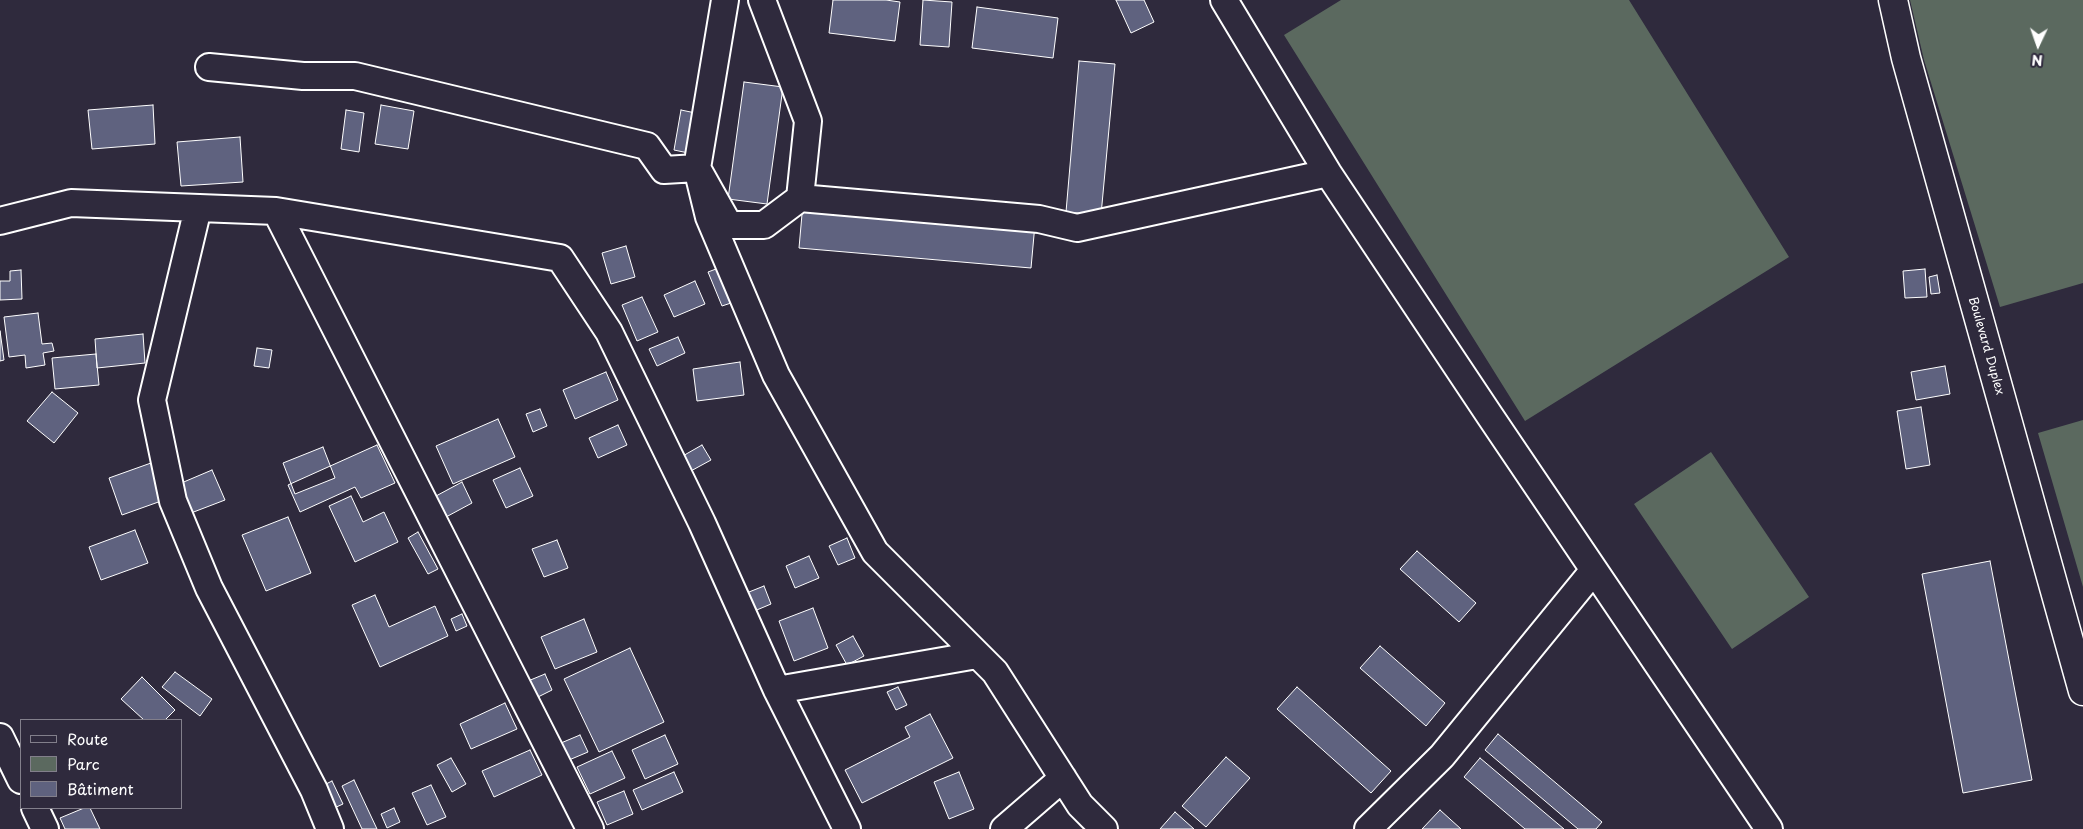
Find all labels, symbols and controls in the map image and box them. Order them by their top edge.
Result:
north arrow [2013,20,2063,70]
text: N [2031,50,2043,71]
street label: Boulevard Duplex [1965,295,2007,397]
legend [20,719,182,809]
text: Route [67,727,108,750]
text: Parc [67,752,100,775]
text: Bâtiment [67,777,134,800]

